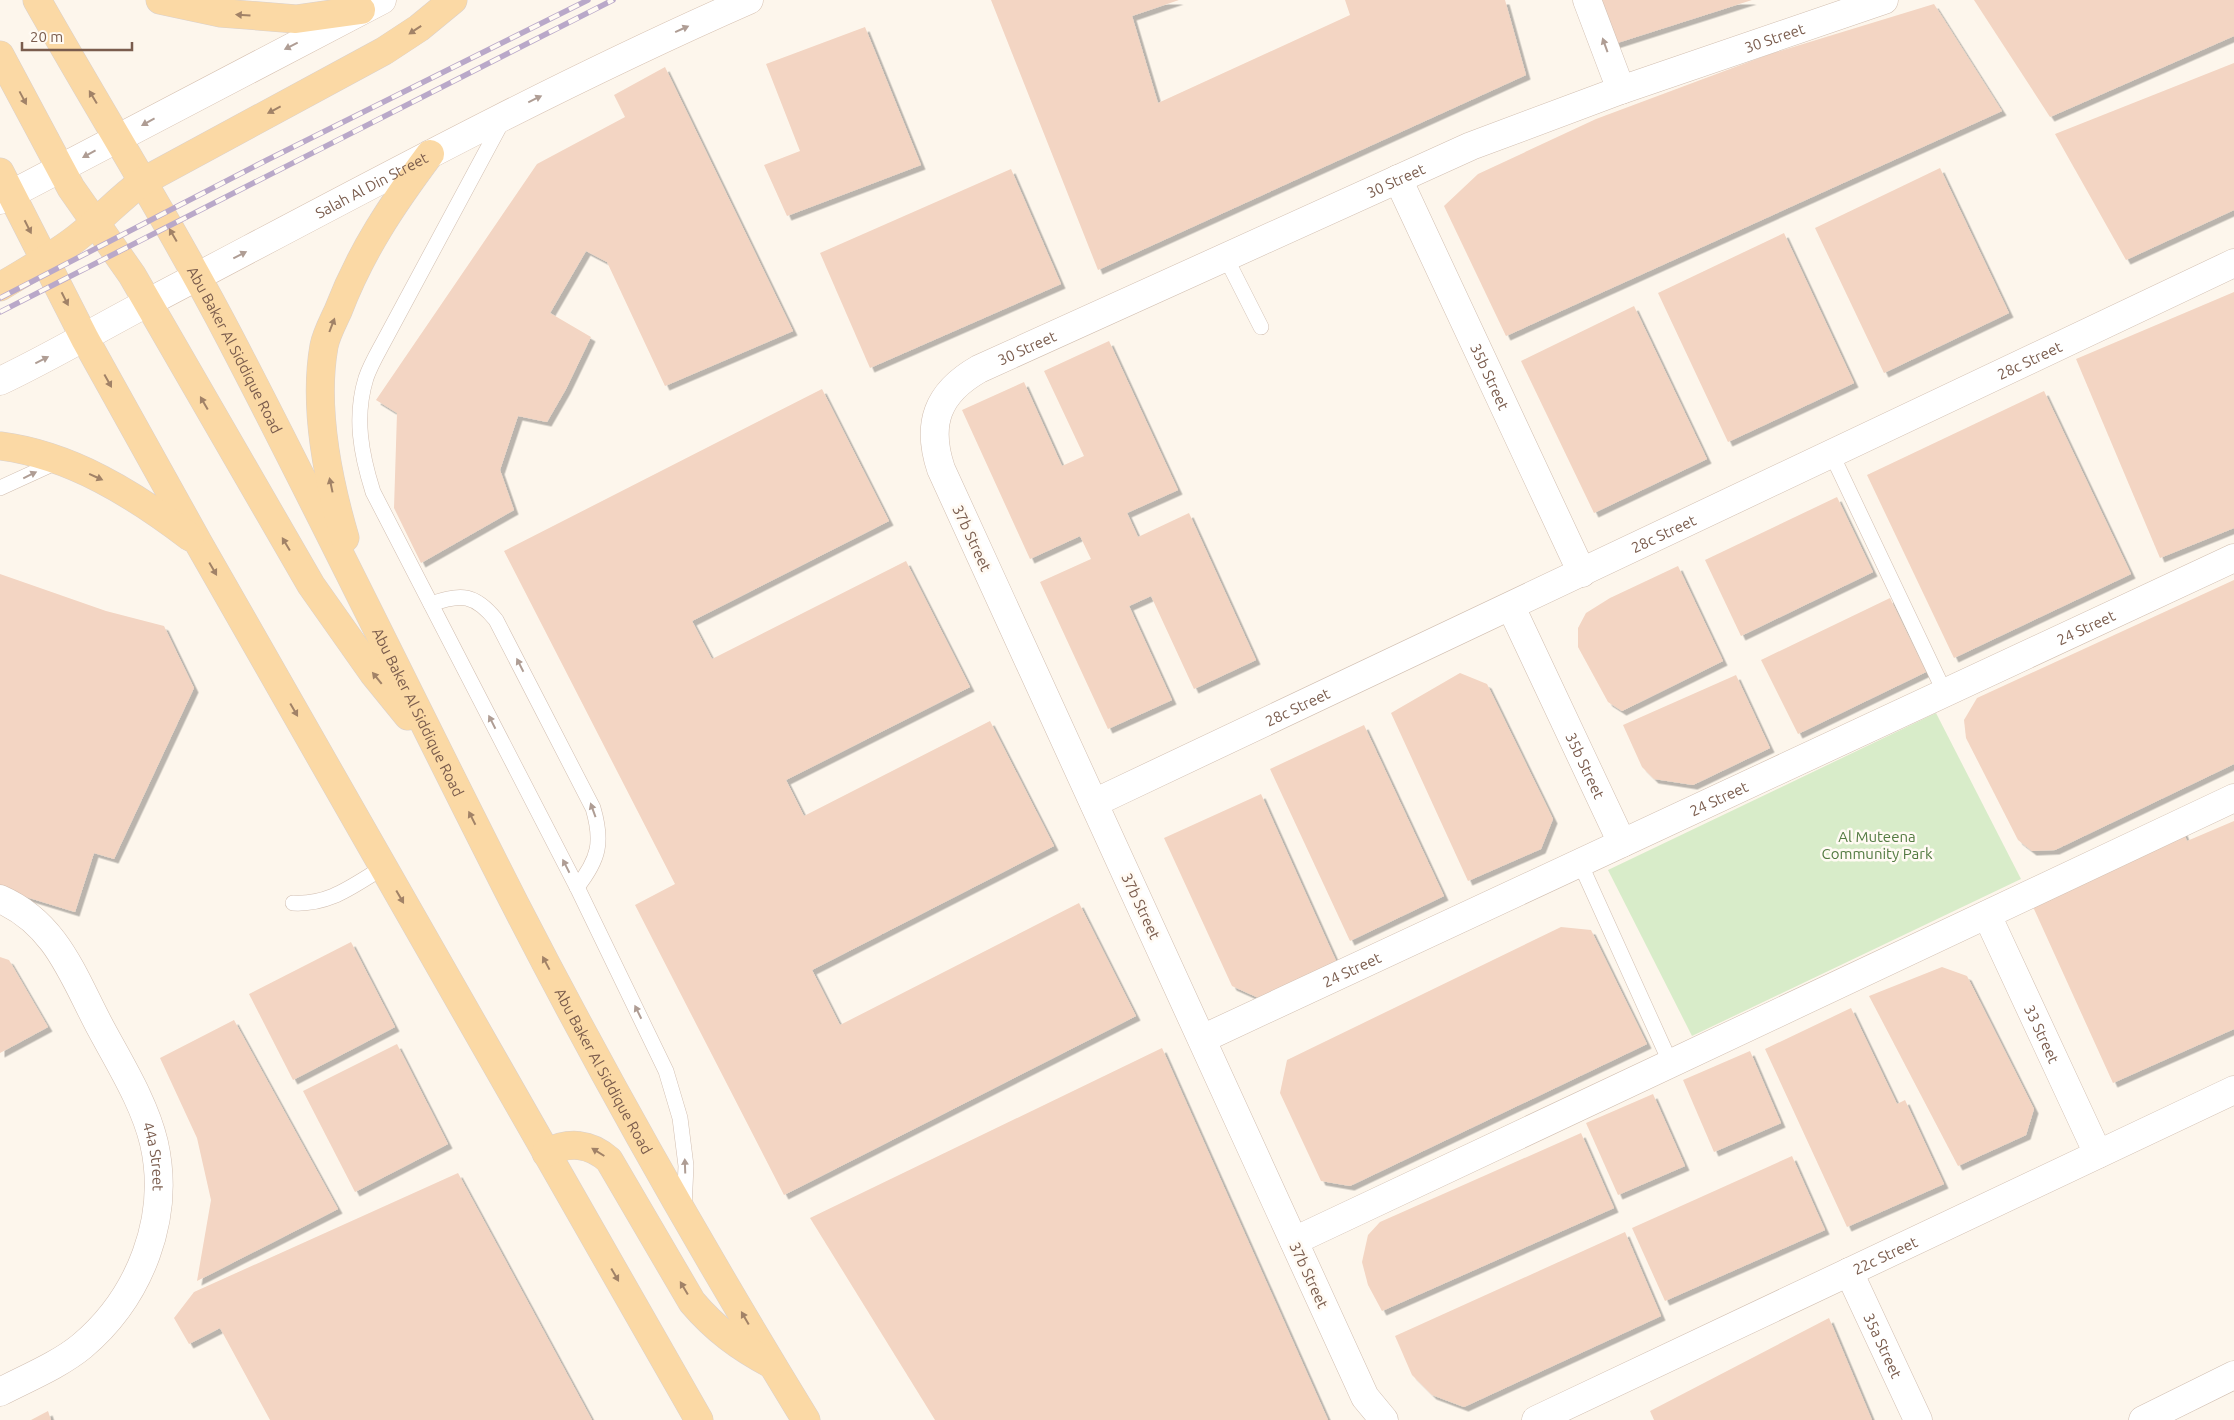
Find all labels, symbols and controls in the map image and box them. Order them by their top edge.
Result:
one-way arrow [234,11,250,19]
street label: 30 Street [1742,19,1807,56]
scale bar [22,20,132,52]
one-way arrow [408,25,422,35]
one-way arrow [675,25,689,33]
text: 20 m [30,28,63,45]
one-way arrow [1601,37,1608,52]
one-way arrow [284,42,299,50]
one-way arrow [88,90,97,103]
one-way arrow [19,91,27,106]
one-way arrow [528,95,543,103]
one-way arrow [266,106,281,114]
one-way arrow [140,118,155,126]
street label: Salah Al Din Street [312,148,431,221]
one-way arrow [82,150,96,158]
street label: 30 Street [1364,160,1428,201]
one-way arrow [24,220,32,234]
one-way arrow [168,229,177,242]
one-way arrow [233,251,247,259]
street label: Abu Baker Al Siddique Road [184,263,286,436]
one-way arrow [61,292,69,307]
one-way arrow [328,317,336,332]
street label: 30 Street [995,327,1059,368]
street label: 28c Street [1994,337,2064,382]
street label: 35b Street [1468,341,1513,412]
one-way arrow [35,356,50,364]
one-way arrow [104,375,113,388]
one-way arrow [200,396,209,410]
one-way arrow [23,471,37,479]
one-way arrow [89,473,103,481]
one-way arrow [327,478,335,493]
street label: 37b Street [949,502,995,574]
street label: 28c Street [1628,511,1698,556]
one-way arrow [281,537,290,550]
one-way arrow [209,562,218,575]
street label: 24 Street [2054,606,2118,648]
street label: Abu Baker Al Siddique Road [369,625,468,799]
one-way arrow [516,658,524,673]
one-way arrow [372,672,383,685]
street label: 28c Street [1262,684,1332,729]
one-way arrow [290,703,298,717]
one-way arrow [488,715,496,729]
street label: 35b Street [1563,730,1608,801]
street label: 24 Street [1687,777,1751,819]
one-way arrow [589,802,597,817]
one-way arrow [468,811,476,825]
park label: Al Muteena Community Park [1821,828,1933,862]
one-way arrow [562,859,570,873]
street label: 37b Street [1118,870,1164,942]
one-way arrow [396,890,405,903]
street label: 24 Street [1320,948,1383,990]
one-way arrow [542,955,550,970]
street label: Abu Baker Al Siddique Road [552,985,656,1157]
street label: 33 Street [2021,1002,2063,1066]
one-way arrow [634,1005,642,1019]
street label: 44a Street [140,1119,167,1191]
one-way arrow [591,1147,605,1157]
one-way arrow [681,1158,689,1174]
street label: 22c Street [1850,1232,1920,1278]
street label: 37b Street [1286,1239,1332,1311]
one-way arrow [611,1269,620,1282]
one-way arrow [679,1282,688,1295]
street label: 35a Street [1861,1310,1906,1381]
one-way arrow [741,1311,749,1326]

